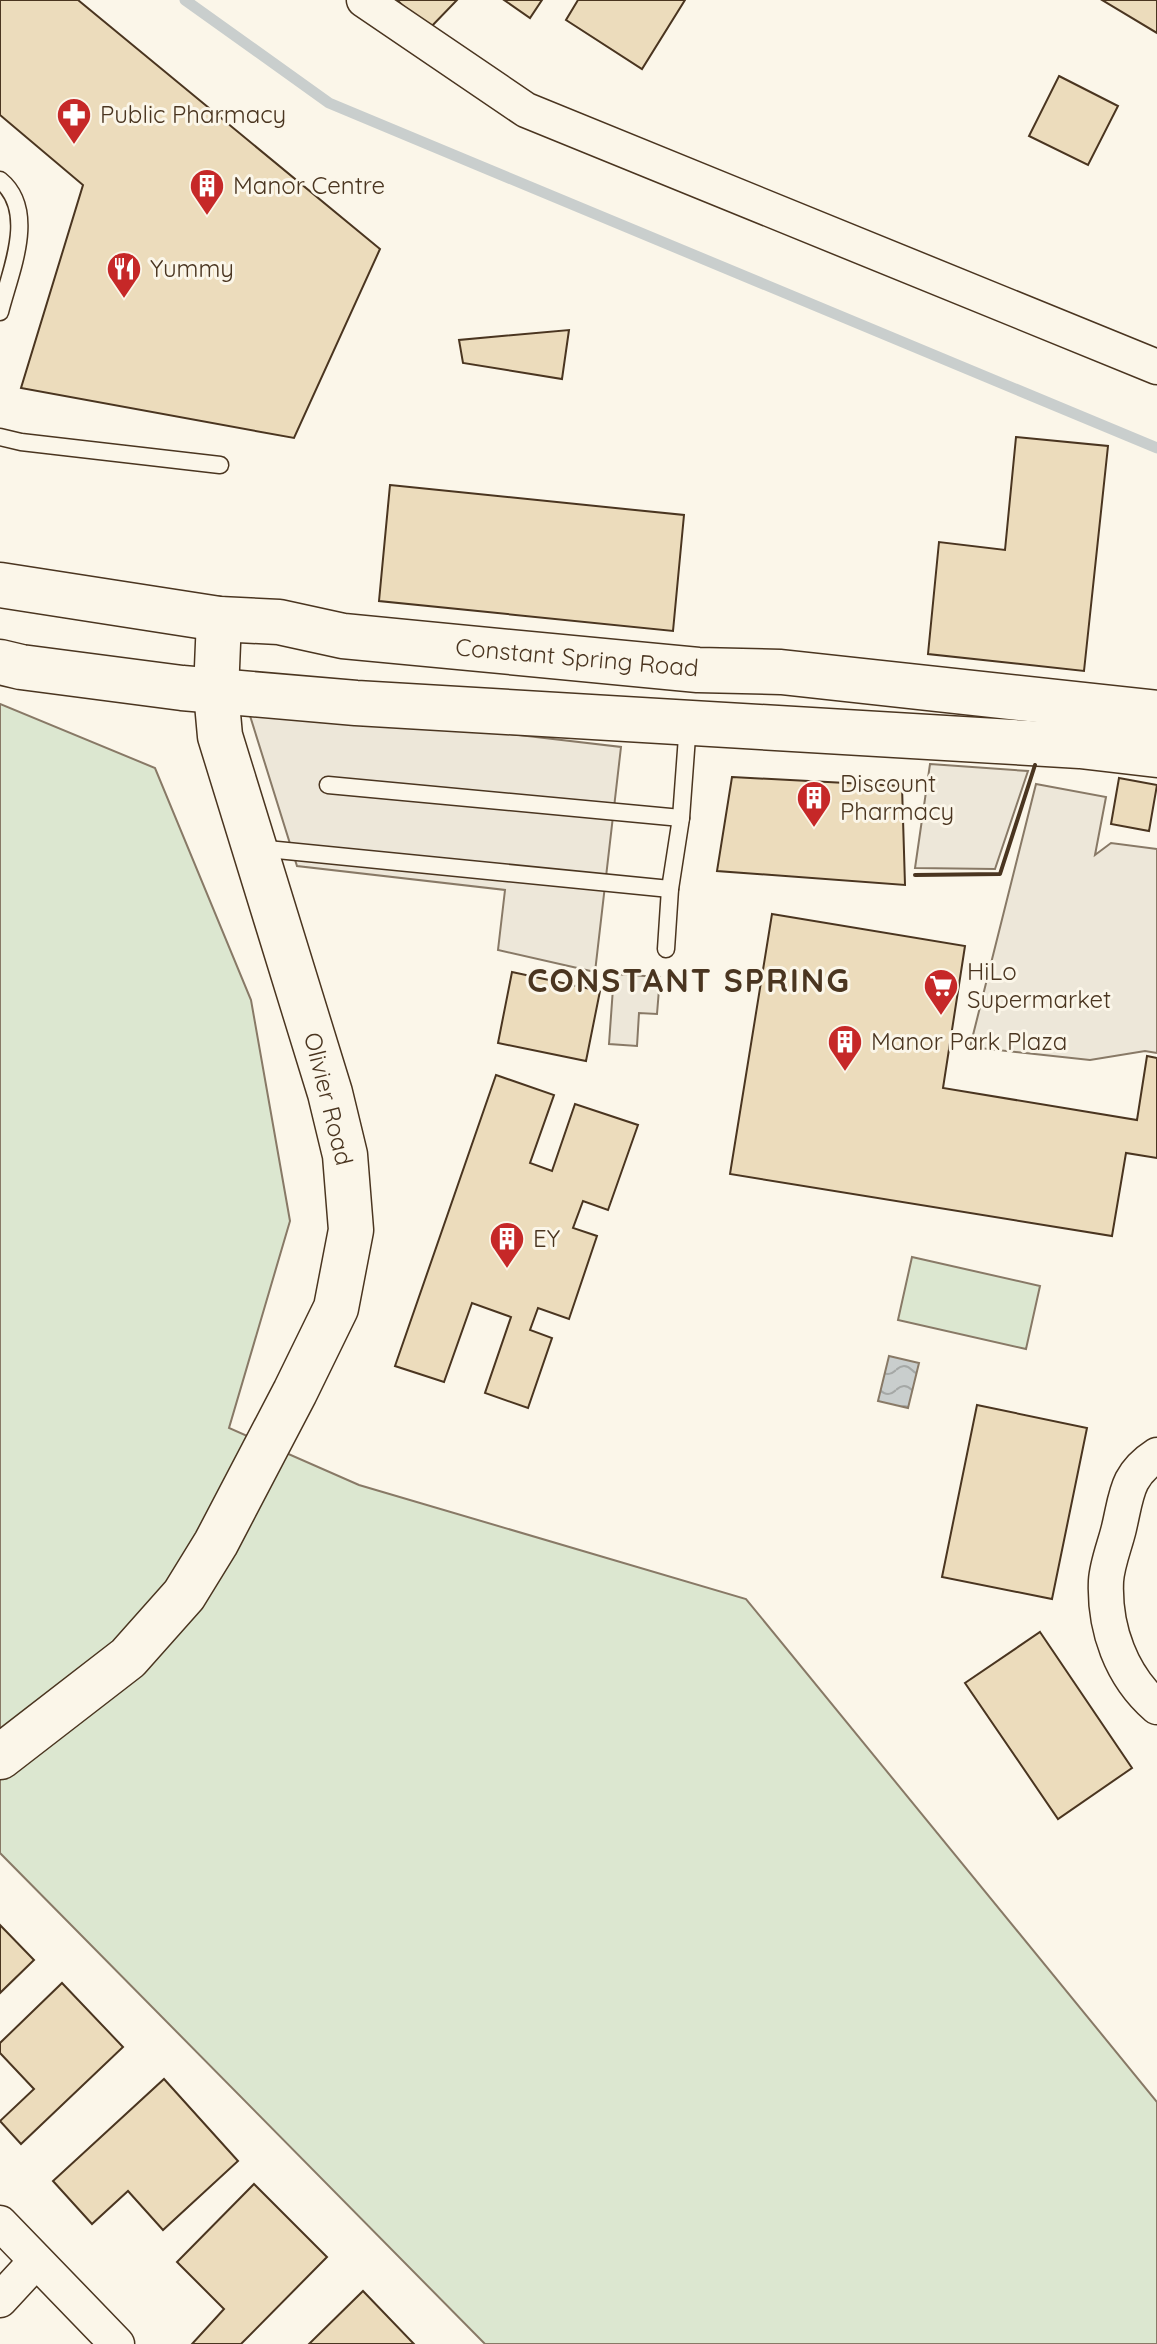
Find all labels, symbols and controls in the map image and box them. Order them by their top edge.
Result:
pharmacy icon: Public Pharmacy [55,96,93,146]
place label: Public Pharmacy [100,99,286,129]
building icon: Manor Centre [188,167,226,217]
place label: Manor Centre [233,170,385,200]
restaurant icon: Yummy [105,250,143,300]
place label: Yummy [150,253,234,283]
street label: Constant Spring Road [454,631,700,683]
place label: Discount Pharmacy [840,768,954,826]
building icon: Discount Pharmacy [795,779,833,829]
place label: HiLo Supermarket [967,956,1111,1014]
district label: CONSTANT SPRING [527,960,851,1000]
supermarket icon: HiLo Supermarket [922,967,960,1017]
building icon: Manor Park Plaza [826,1023,864,1073]
place label: Manor Park Plaza [871,1026,1067,1056]
street label: Olivier Road [298,1029,360,1168]
building icon: EY [488,1220,526,1270]
place label: EY [533,1223,560,1253]

